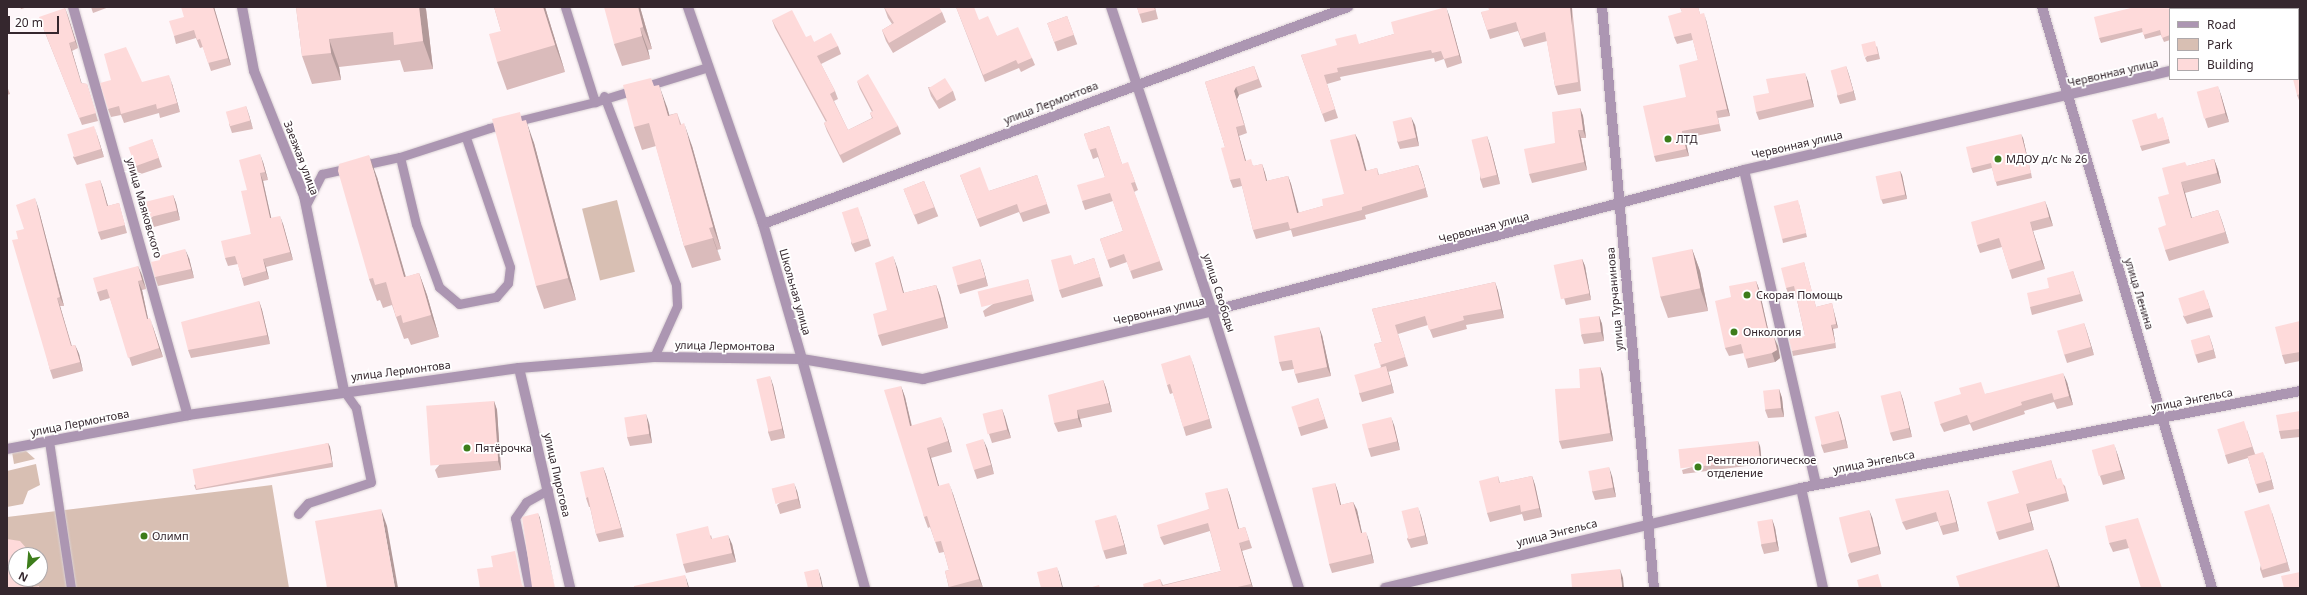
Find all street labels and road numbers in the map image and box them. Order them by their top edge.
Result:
street label: Червонная улица [2066,56,2160,90]
street label: улица Лермонтова [1002,79,1100,127]
street label: Заезжая улица [281,119,321,197]
street label: Червонная улица [1750,128,1844,162]
street label: улица Маяковского [123,156,165,260]
street label: Червонная улица [1437,210,1531,246]
street label: Школьная улица [776,247,814,337]
street label: улица Турчанинова [1604,247,1626,351]
street label: улица Свободы [1200,252,1238,334]
street label: улица Ленина [2122,257,2156,331]
street label: Червонная улица [1112,294,1206,328]
street label: улица Лермонтова [675,339,775,353]
street label: улица Лермонтова [351,358,451,384]
street label: улица Энгельса [2150,386,2234,414]
street label: улица Лермонтова [30,407,130,439]
street label: улица Пирогова [541,432,573,518]
street label: улица Энгельса [1832,448,1916,476]
street label: улица Энгельса [1515,517,1599,549]

